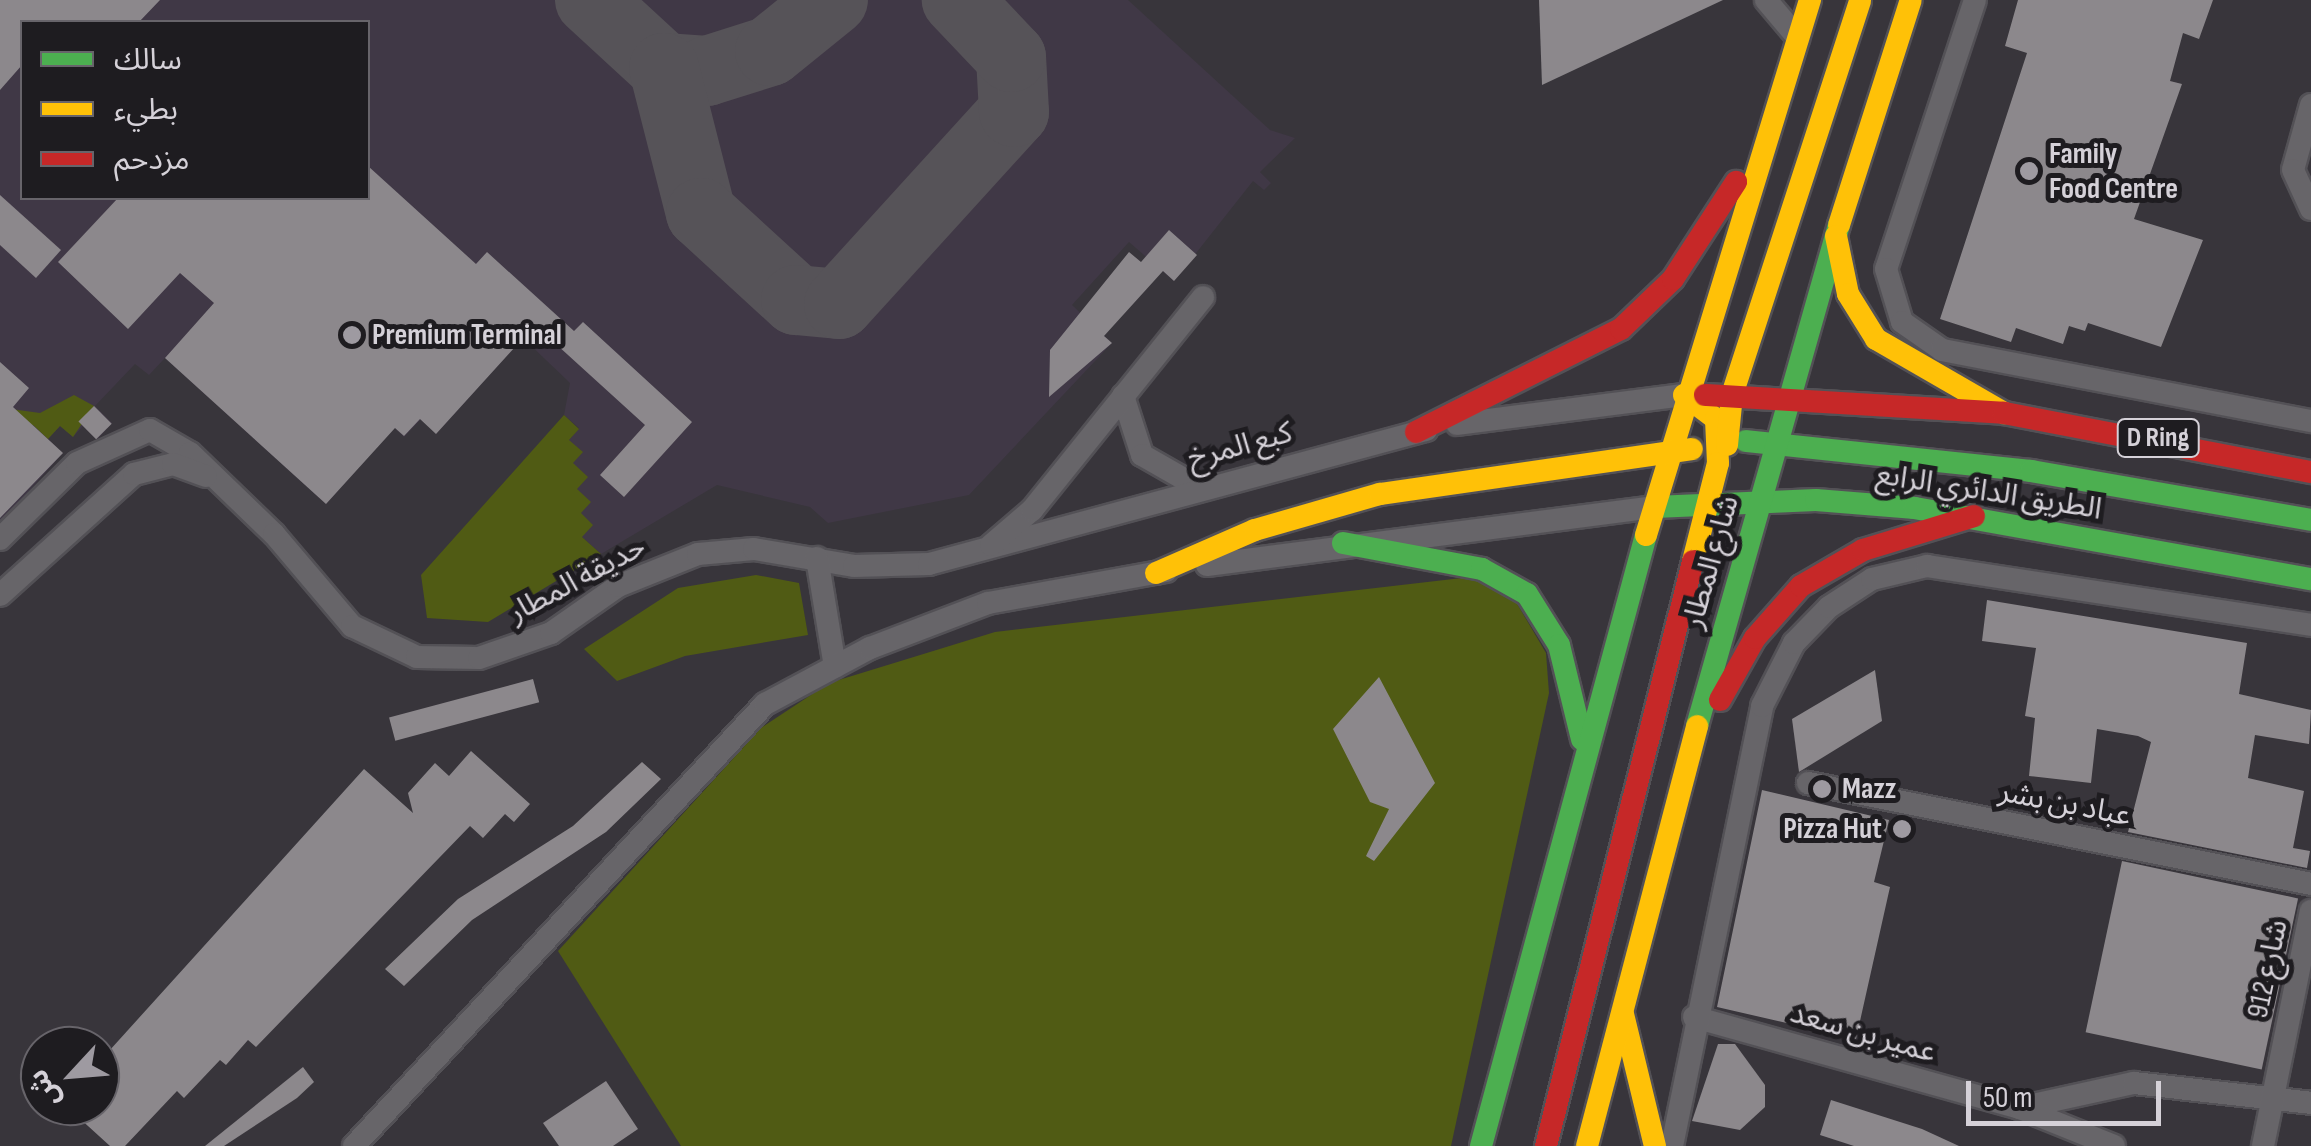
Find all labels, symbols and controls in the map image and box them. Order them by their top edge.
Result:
legend [20,20,370,200]
text: سالك [114,42,182,78]
text: بطيء [114,92,178,128]
place label: Family Food Centre [2049,136,2178,206]
text: مزدحم [114,142,190,178]
marker: Family Food Centre [2018,160,2040,182]
place label: Premium Terminal [372,317,562,353]
marker: Premium Terminal [341,324,363,346]
street label: كبع المرخ [1184,415,1296,477]
road number: D Ring [2116,415,2200,461]
street label: الطريق الدائري الرابع [1874,456,2104,528]
street label: شارع المطار [1675,491,1747,633]
street label: حديقة المطار [502,529,652,631]
place label: Mazz [1842,771,1896,807]
street label: عباد بن بشر [1996,774,2134,834]
marker: Mazz [1811,778,1833,800]
place label: Pizza Hut [1783,811,1882,847]
marker: Pizza Hut [1891,818,1913,840]
street label: شارع 912 [2240,916,2296,1022]
street label: عمير بن سعد [1786,995,1940,1071]
north arrow [20,1026,120,1126]
scale bar [1971,1061,2166,1123]
text: ش [21,1064,68,1113]
text: 50 m [1983,1080,2032,1116]

